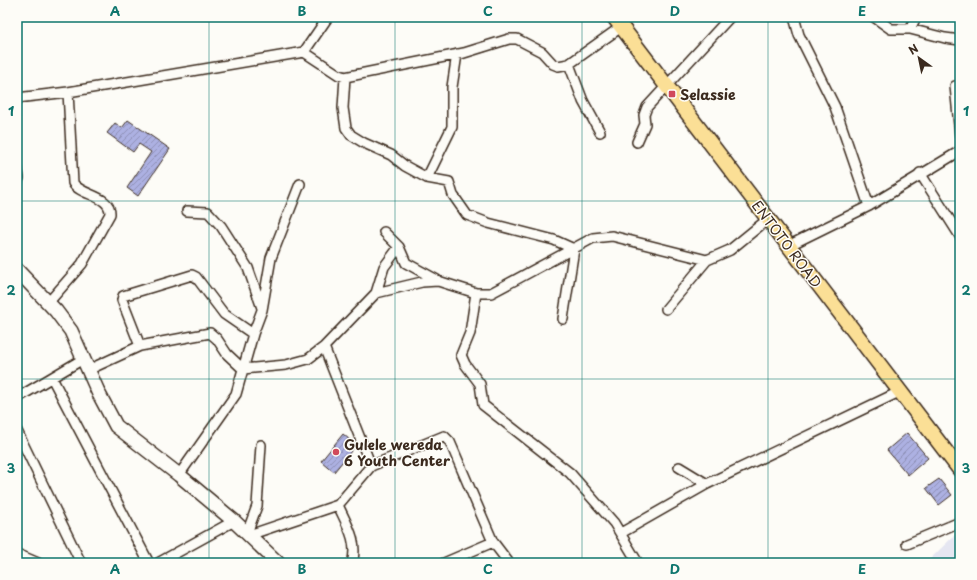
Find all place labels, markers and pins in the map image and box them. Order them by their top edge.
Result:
place label: Selassie [680,84,736,105]
marker: Selassie [667,89,677,99]
place label: Gulele wereda 6 Youth Center [344,434,451,471]
marker: Gulele wereda 6 Youth Center [331,447,341,457]

